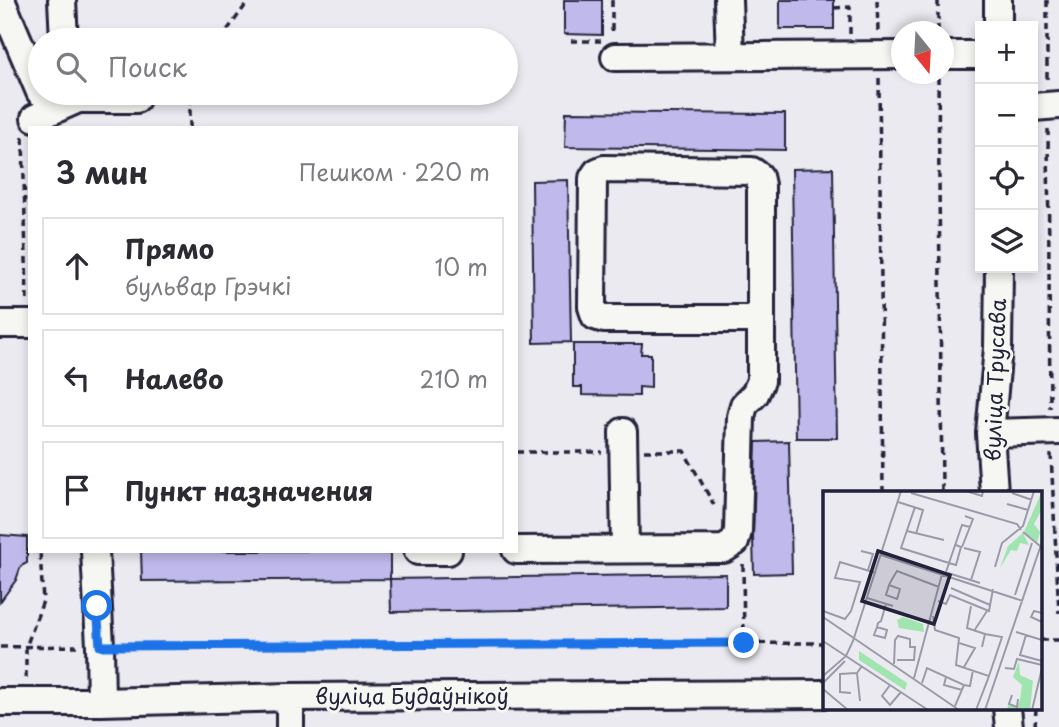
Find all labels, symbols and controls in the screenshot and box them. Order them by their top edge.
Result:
north arrow [891,21,954,84]
map controls [975,21,1038,273]
button: + [975,21,1038,84]
search box [28,28,518,105]
text: Поиск [108,47,187,86]
icon: search [52,48,90,86]
button: − [975,84,1038,147]
button: locate [975,147,1038,210]
text: 3 мин [56,149,148,194]
text: Пешком · 220 m [299,154,490,189]
button: layers [975,210,1038,273]
text: Прямо [125,229,214,268]
icon: ahead [58,247,96,285]
text: 10 m [434,249,488,284]
text: бульвар Грэчкі [125,268,291,303]
street label: вуліца Трусава [975,297,1013,462]
icon: left [58,359,96,397]
text: Налево [125,359,223,398]
text: 210 m [420,361,488,396]
icon: arrive [58,471,96,509]
text: Пункт назначения [125,471,373,510]
inset map [823,491,1042,710]
route start [81,590,112,621]
route end [728,627,759,658]
street label: вуліца Будаўнікоў [315,679,509,711]

